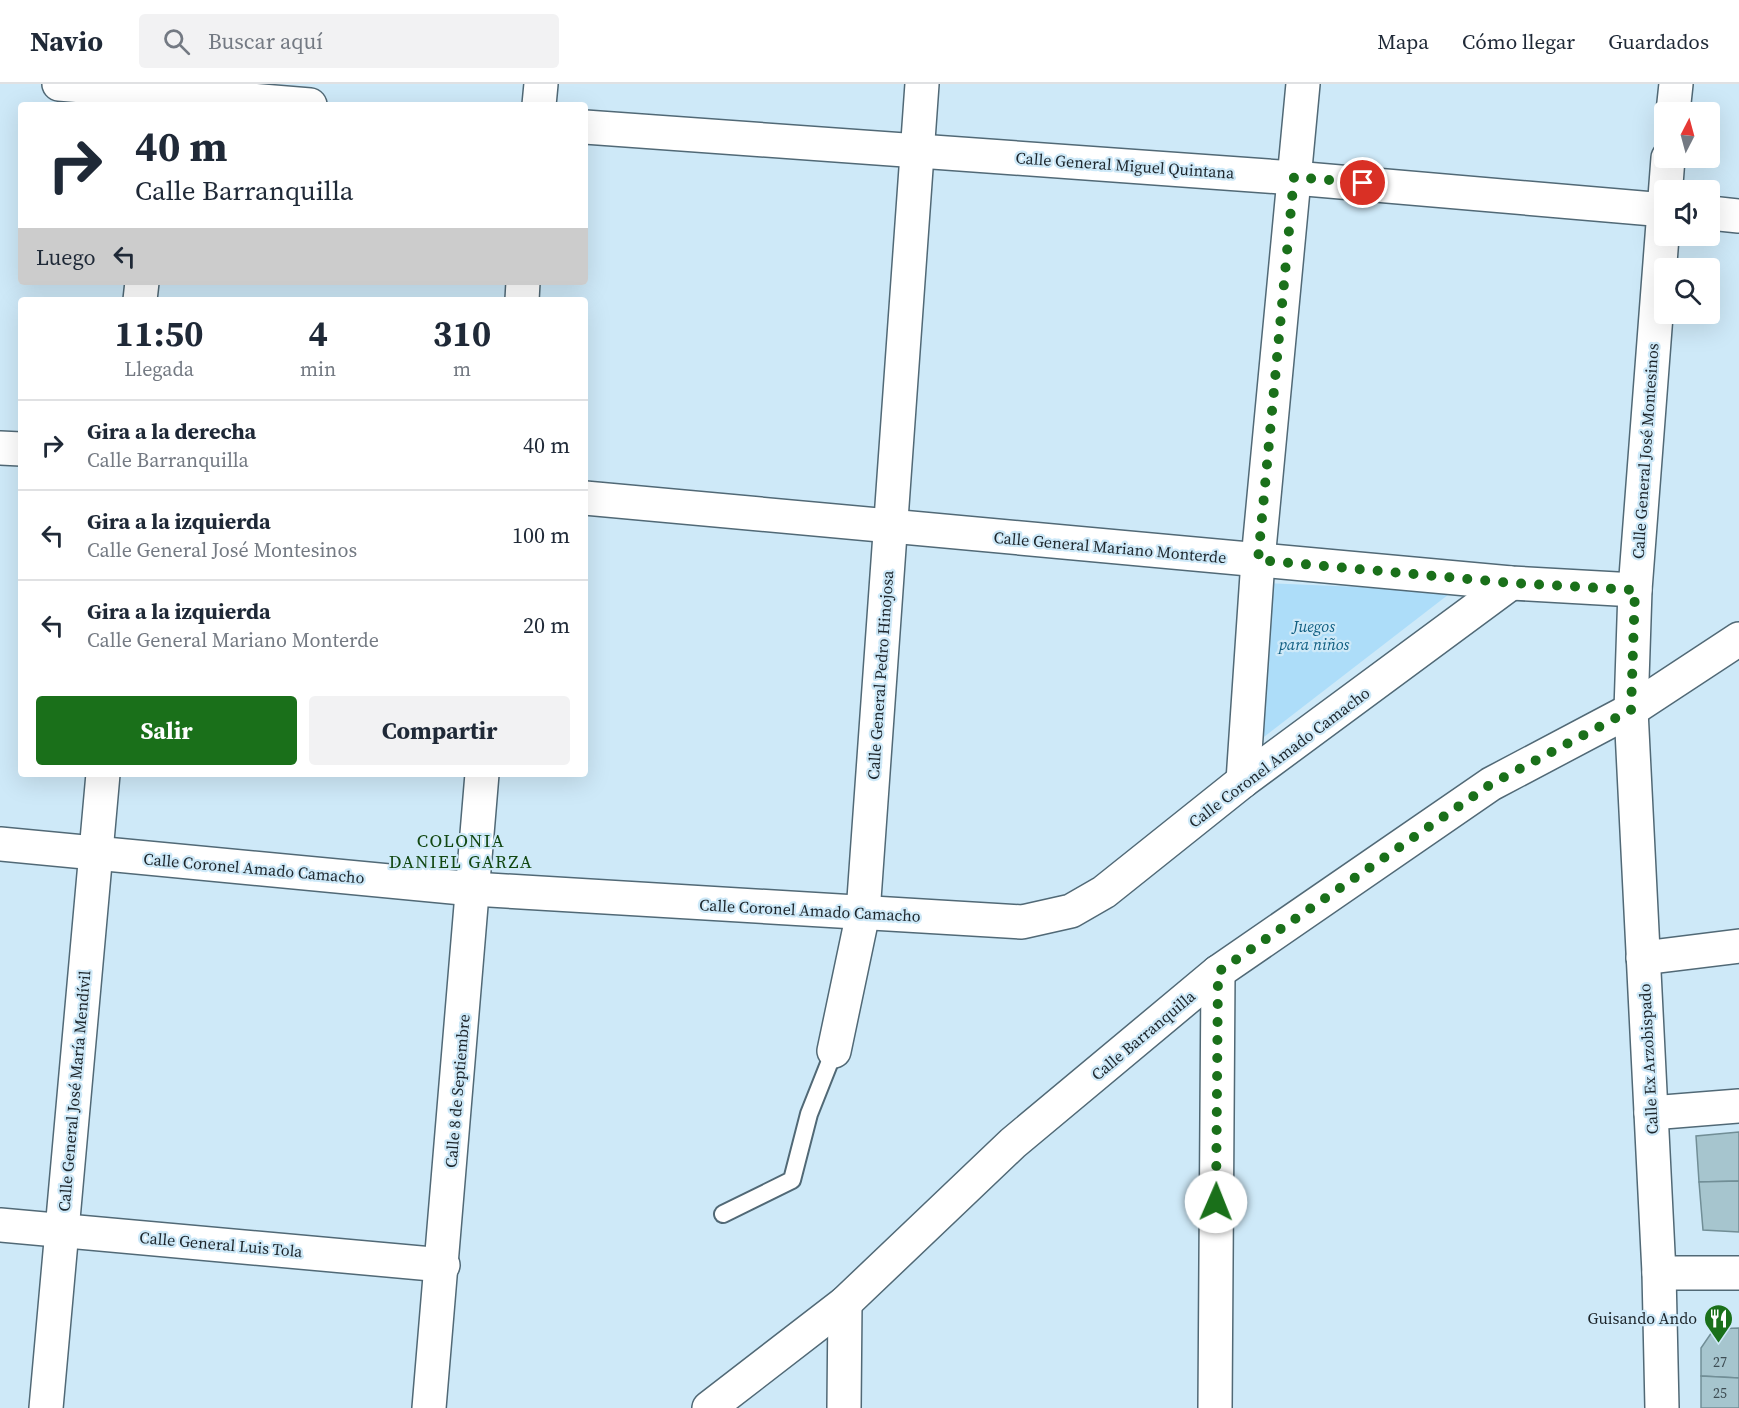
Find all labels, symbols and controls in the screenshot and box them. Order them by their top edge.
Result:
search box [139,14,559,68]
text: Navio [30,22,103,60]
icon: search [160,25,193,58]
text: Buscar aquí [208,26,323,56]
text: Mapa [1377,27,1429,56]
text: Cómo llegar [1462,27,1575,56]
text: Guardados [1608,27,1709,56]
north arrow [1654,102,1720,168]
map controls [1654,102,1720,324]
text: 40 m [135,117,228,175]
icon: right [36,126,114,204]
street label: Calle General Miguel Quintana [1015,146,1236,184]
pin [1337,157,1388,208]
icon: arrive [1346,166,1379,199]
text: Calle Barranquilla [135,172,353,209]
button: sound [1654,180,1720,246]
icon: left [108,240,141,273]
text: Luego [36,242,96,272]
button: search [1654,258,1720,324]
text: 11:50 [115,309,203,358]
text: 4 [308,309,328,358]
text: 310 [433,309,491,358]
street label: Calle General José Montesinos [1626,342,1664,560]
text: Llegada [124,355,194,383]
text: min [300,355,336,383]
text: m [453,355,471,383]
text: Gira a la derecha [87,416,256,446]
icon: right [36,429,69,462]
text: 40 m [523,430,570,460]
text: Calle Barranquilla [87,446,249,474]
text: Gira a la izquierda [87,506,271,536]
icon: left [36,519,69,552]
text: 100 m [512,520,570,550]
street label: Calle General Mariano Monterde [993,526,1227,568]
text: Calle General José Montesinos [87,536,357,564]
street label: Calle General Pedro Hinojosa [862,569,898,780]
text: Gira a la izquierda [87,596,271,626]
icon: left [36,609,69,642]
text: 20 m [523,610,570,640]
park label: Juegos para niños [1277,615,1350,655]
text: Calle General Mariano Monterde [87,626,379,654]
street label: Calle Coronel Amado Camacho [1184,681,1374,832]
button: Salir [36,696,297,765]
button: Compartir [309,696,570,765]
district label: COLONIA DANIEL GARZA [389,828,533,874]
street label: Calle Coronel Amado Camacho [143,847,366,889]
street label: Calle Coronel Amado Camacho [699,893,921,927]
street label: Calle General José María Mendívil [53,969,96,1212]
street label: Calle Ex Arzobispado [1633,983,1663,1135]
street label: Calle Barranquilla [1086,984,1200,1085]
street label: Calle 8 de Septiembre [439,1013,475,1169]
position arrow [1184,1170,1248,1234]
street label: Calle General Luis Tola [139,1226,304,1262]
restaurant icon: Guisando Ando [1702,1302,1734,1344]
place label: Guisando Ando [1588,1307,1697,1329]
house number: 27 [1713,1352,1727,1372]
house number: 25 [1713,1383,1727,1403]

